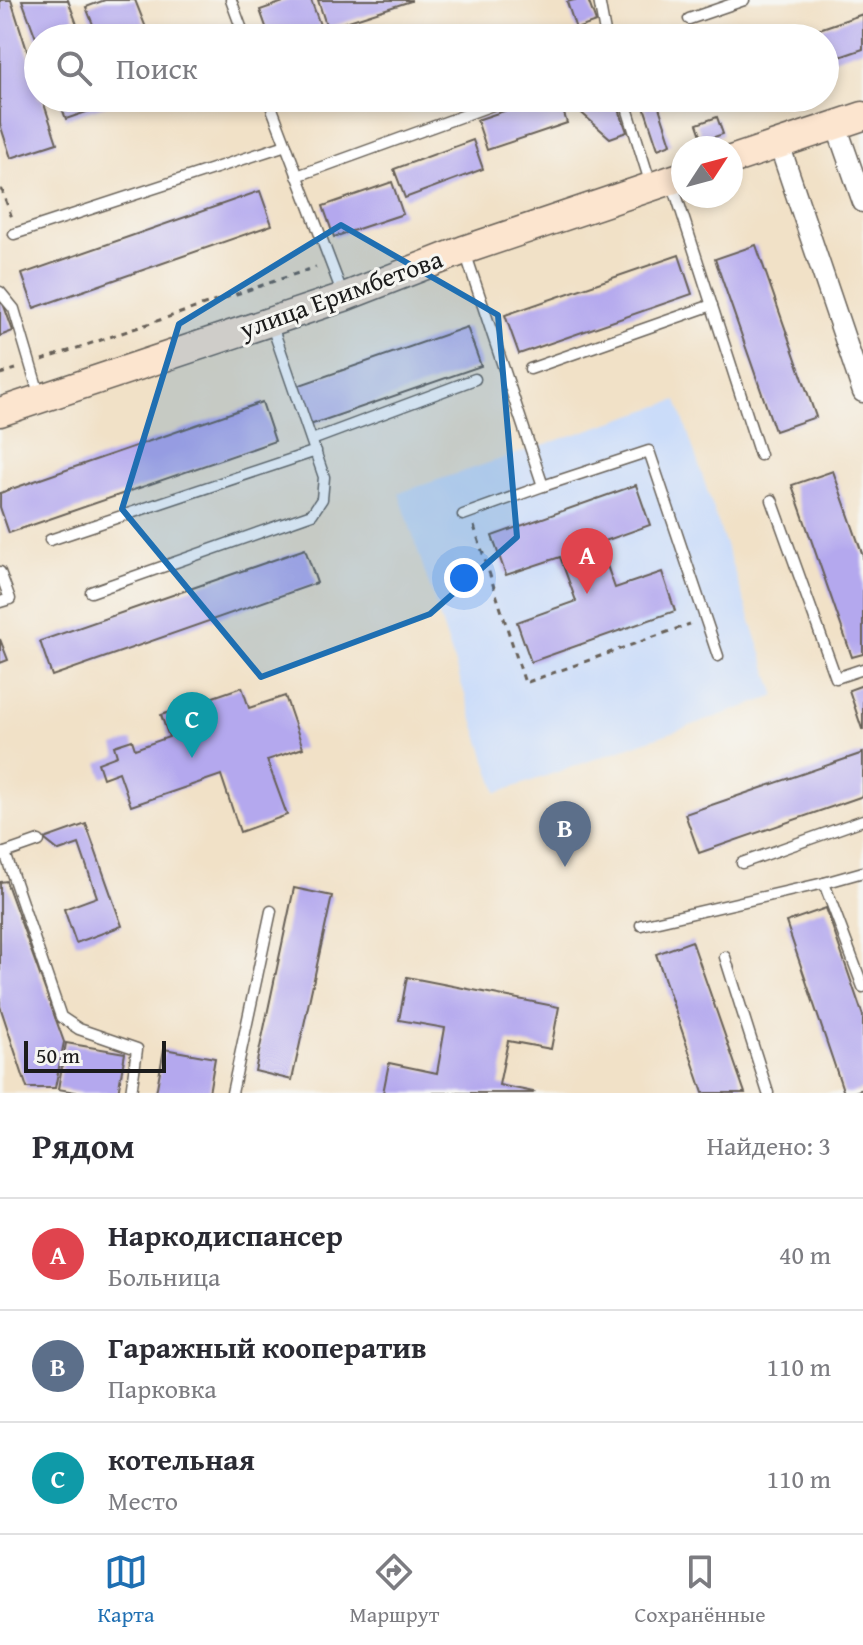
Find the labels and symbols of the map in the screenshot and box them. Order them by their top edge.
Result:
north arrow [671,136,743,208]
street label: улица Еримбетова [233,238,448,349]
pin: A [561,528,613,594]
your location [444,558,484,598]
pin: C [166,692,218,758]
pin: B [539,801,591,867]
scale bar [24,1037,166,1073]

